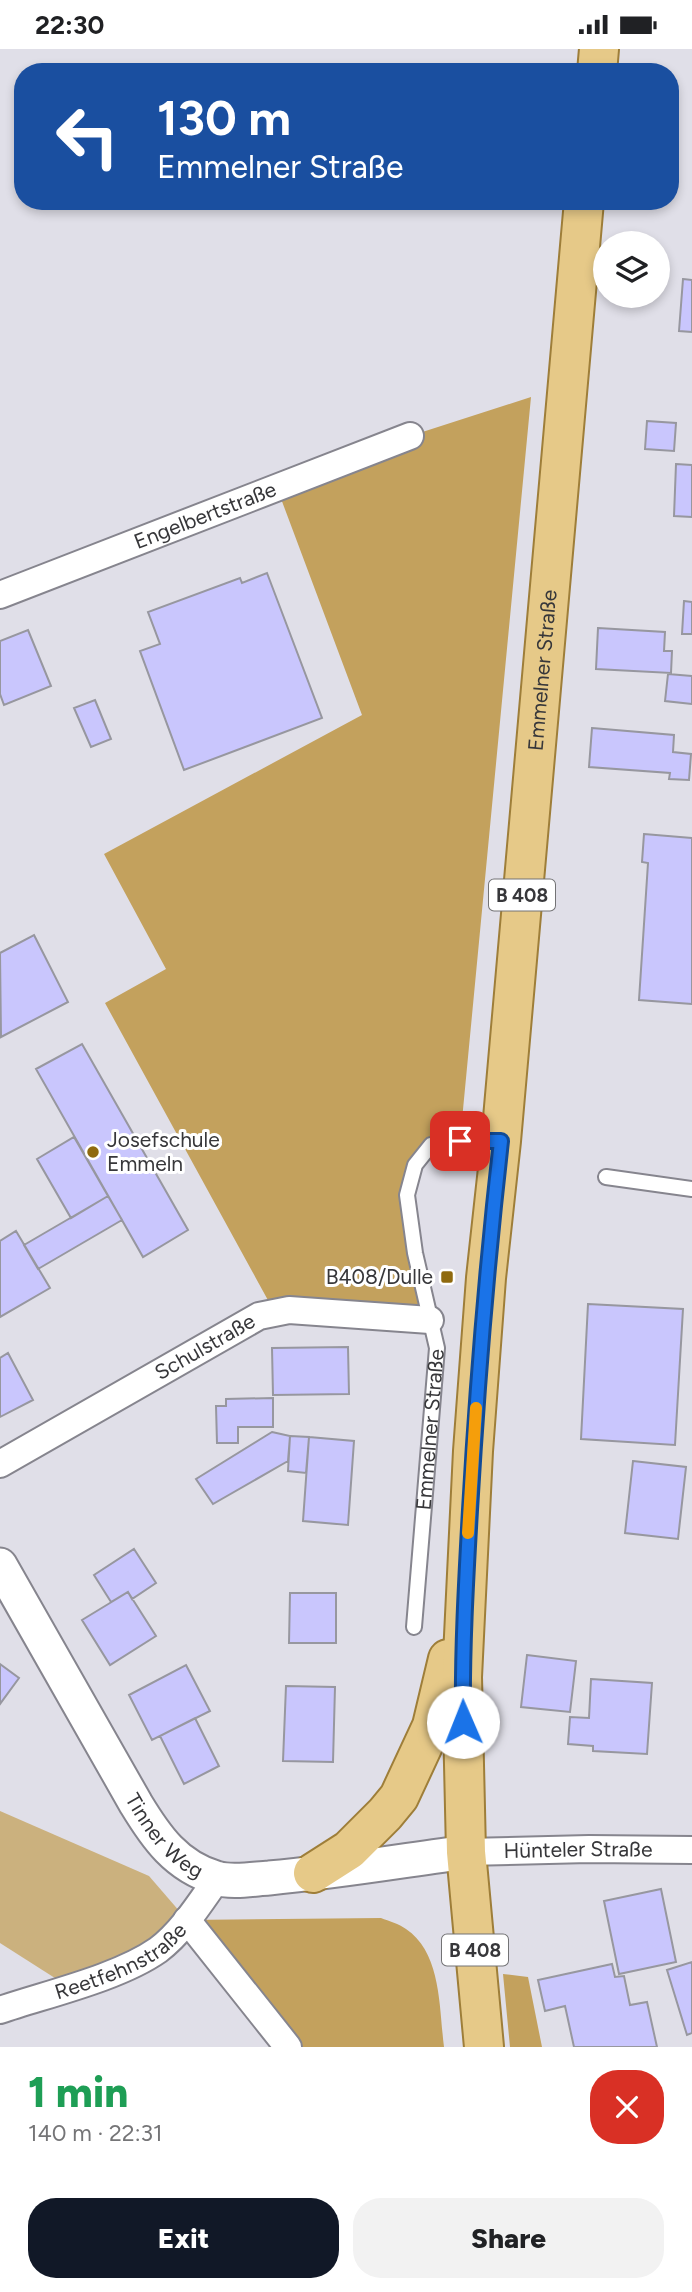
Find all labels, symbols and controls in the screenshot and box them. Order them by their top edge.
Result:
text: 22:30 [35,9,104,41]
text: 130 m [157,88,291,147]
icon: left [42,91,133,182]
text: Emmelner Straße [157,148,403,186]
map controls [593,231,670,308]
button: layers [593,231,670,308]
street label: Engelbertstraße [130,476,280,554]
street label: Emmelner Straße [522,589,562,752]
road number: B 408 [489,880,555,911]
pin [430,1111,490,1171]
icon: arrive [441,1122,479,1160]
place label: Josefschule Emmeln [107,1127,220,1176]
marker: Josefschule Emmeln [85,1144,101,1160]
place label: B408/Dulle [326,1264,433,1289]
marker: B408/Dulle [439,1269,455,1285]
street label: Schulstraße [150,1308,259,1385]
street label: Emmelner Straße [411,1348,449,1511]
position arrow [426,1685,500,1759]
street label: Tinner Weg [120,1789,208,1883]
street label: Hünteler Straße [503,1836,653,1863]
street label: Reetfehnstraße [52,1918,191,2004]
road number: B 408 [442,1934,508,1965]
text: 1 min [28,2067,128,2118]
button: close [590,2070,664,2144]
text: 140 m · 22:31 [28,2119,163,2147]
button: Exit [28,2198,339,2278]
button: Share [353,2198,664,2278]

